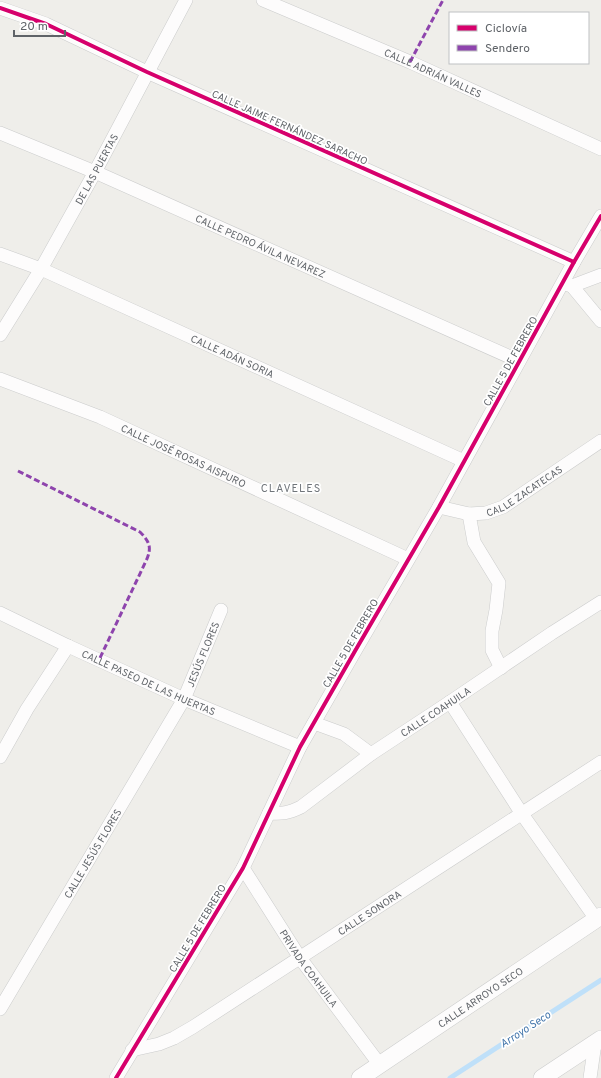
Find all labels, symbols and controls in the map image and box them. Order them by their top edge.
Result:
scale bar [14,12,65,38]
legend [449,12,589,64]
text: 20 m [20,19,48,35]
text: Ciclovía [485,21,527,37]
text: Sendero [485,41,530,57]
street label: CALLE ADRIÁN VALLES [382,47,483,102]
street label: CALLE JAIME FERNÁNDEZ SARACHO [209,88,369,169]
street label: DE LAS PUERTAS [73,132,122,207]
street label: CALLE PEDRO ÁVILA NEVAREZ [193,212,327,282]
street label: CALLE 5 DE FEBRERO [481,315,541,409]
street label: CALLE ADÁN SORIA [188,333,276,382]
street label: CALLE JOSÉ ROSAS AISPURO [118,422,248,491]
street label: CALLE ZACATECAS [485,464,565,520]
district label: CLAVELES [261,482,321,496]
street label: CALLE 5 DE FEBRERO [321,597,382,691]
street label: JESÚS FLORES [185,620,223,689]
street label: CALLE PASEO DE LAS HUERTAS [79,648,217,719]
street label: CALLE COAHUILA [399,685,474,741]
street label: CALLE JESÚS FLORES [62,807,125,901]
street label: CALLE 5 DE FEBRERO [167,882,230,975]
street label: CALLE SONORA [336,888,405,939]
street label: PRIVADA COAHUILA [276,928,340,1011]
street label: CALLE ARROYO SECO [436,965,526,1032]
water label: Arroyo Seco [498,1008,554,1051]

